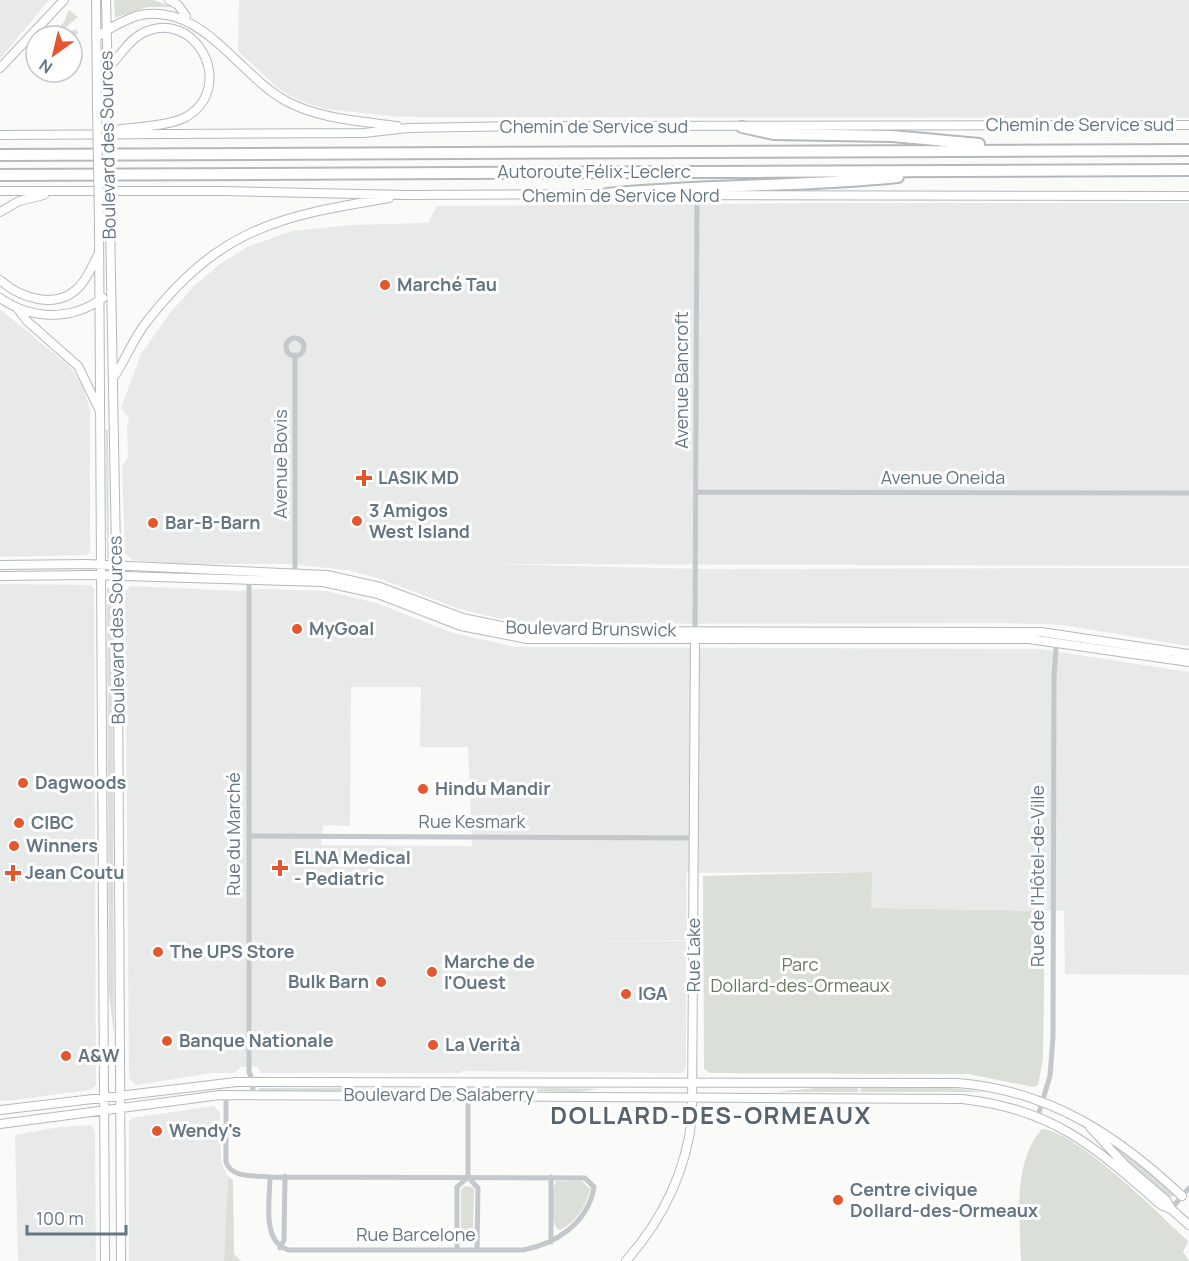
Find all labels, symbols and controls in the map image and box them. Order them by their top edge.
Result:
north arrow [24,24,84,84]
street label: Boulevard des Sources [93,51,121,239]
text: N [35,54,57,79]
street label: Chemin de Service sud [986,112,1174,136]
street label: Chemin de Service sud [500,114,688,138]
street label: Autoroute Félix-Leclerc [497,159,691,183]
street label: Chemin de Service Nord [522,183,720,207]
place label: Marché Tau [397,272,497,296]
marker: Marché Tau [378,278,392,292]
street label: Avenue Bancroft [669,311,693,449]
street label: Avenue Bovis [268,409,292,519]
place label: LASIK MD [378,465,459,489]
street label: Avenue Oneida [881,465,1005,489]
marker: LASIK MD [355,469,373,487]
place label: 3 Amigos West Island [369,498,470,543]
place label: Bar-B-Barn [165,510,261,534]
marker: 3 Amigos West Island [350,514,364,528]
marker: Bar-B-Barn [146,516,160,530]
street label: Boulevard des Sources [102,536,130,724]
street label: Boulevard Brunswick [505,615,678,642]
place label: MyGoal [309,616,374,640]
marker: MyGoal [290,622,304,636]
place label: Dagwoods [35,770,127,794]
street label: Rue du Marché [221,772,245,896]
marker: Dagwoods [16,776,30,790]
place label: Hindu Mandir [435,776,550,800]
marker: Hindu Mandir [416,782,430,796]
street label: Rue de l'Hôtel-de-Ville [1025,785,1049,967]
street label: Rue Kesmark [419,809,526,833]
place label: CIBC [31,810,74,834]
marker: CIBC [12,816,26,830]
place label: Winners [26,833,98,857]
marker: Winners [7,839,21,853]
place label: ELNA Medical - Pediatric [294,845,411,890]
marker: ELNA Medical - Pediatric [271,859,289,877]
place label: Jean Coutu [25,860,125,884]
marker: Jean Coutu [6,866,20,880]
street label: Rue Lake [681,918,705,992]
place label: The UPS Store [170,939,295,963]
marker: The UPS Store [151,945,165,959]
place label: Marche de l'Ouest [444,949,535,994]
park label: Parc Dollard-des-Ormeaux [710,952,890,997]
marker: Marche de l'Ouest [425,965,439,979]
place label: Bulk Barn [288,969,369,993]
marker: Bulk Barn [374,975,388,989]
place label: IGA [638,981,668,1005]
marker: IGA [619,987,633,1001]
place label: Banque Nationale [179,1028,334,1052]
place label: La Verità [445,1032,520,1056]
marker: Banque Nationale [160,1034,174,1048]
marker: La Verità [426,1038,440,1052]
place label: A&W [78,1043,120,1067]
marker: A&W [59,1049,73,1063]
street label: Boulevard De Salaberry [344,1082,535,1106]
district label: DOLLARD-DES-ORMEAUX [550,1098,872,1131]
place label: Wendy's [169,1118,242,1142]
marker: Wendy's [150,1124,164,1138]
place label: Centre civique Dollard-des-Ormeaux [850,1177,1038,1222]
marker: Centre civique Dollard-des-Ormeaux [831,1193,845,1207]
scale bar [27,1198,126,1236]
text: 100 m [36,1206,84,1230]
street label: Rue Barcelone [356,1222,476,1246]

